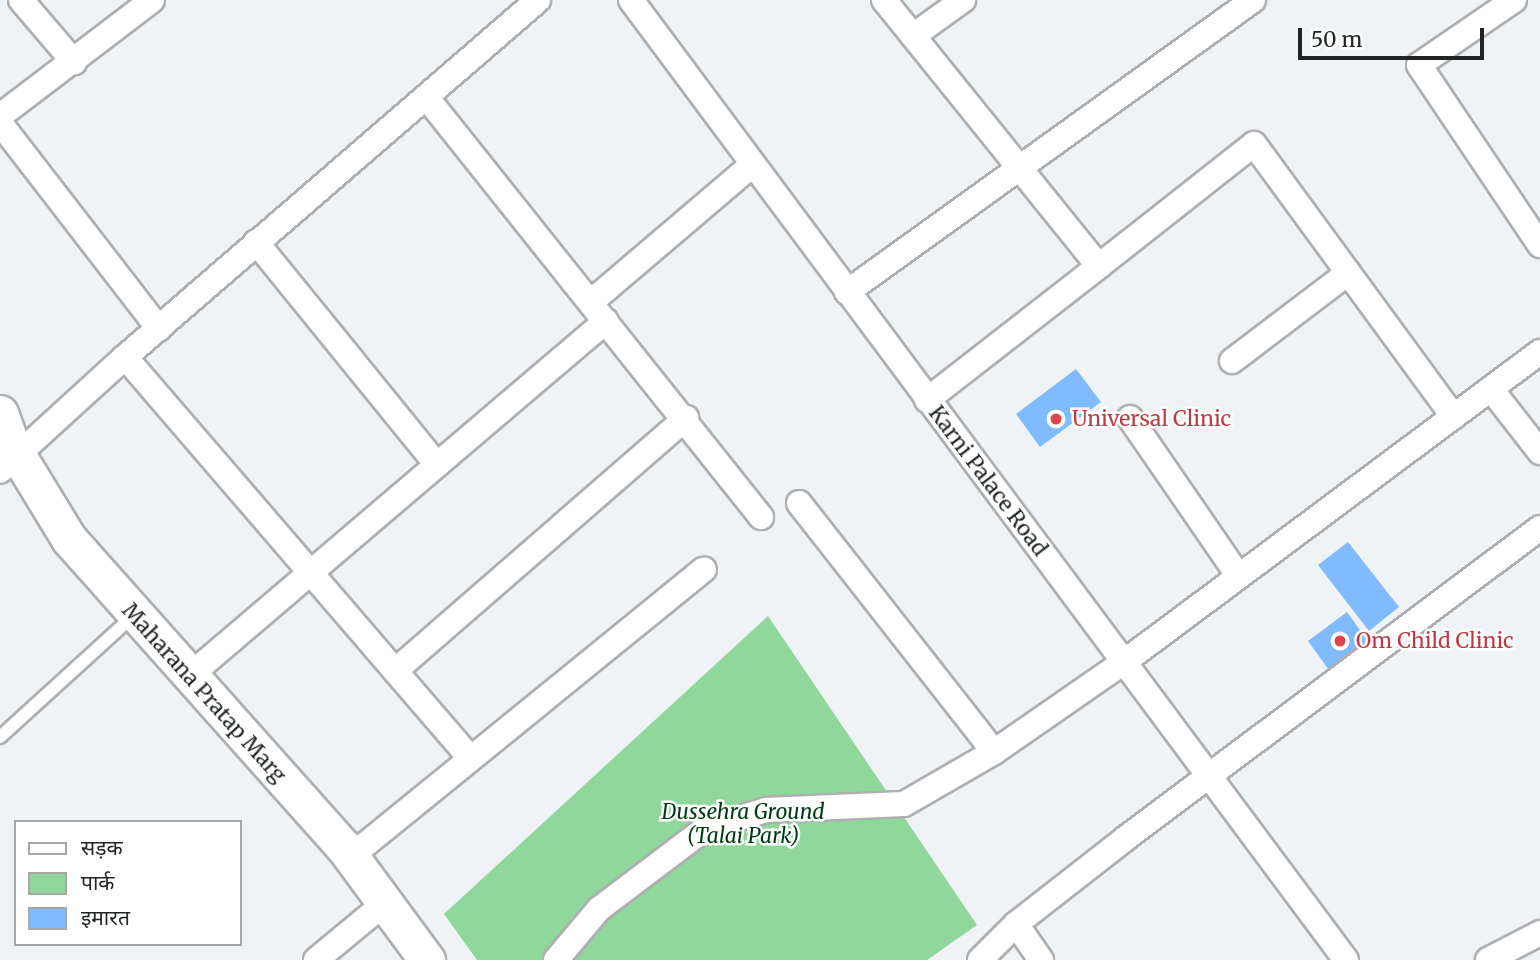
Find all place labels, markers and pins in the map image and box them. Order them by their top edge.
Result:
place label: Universal Clinic [1072,406,1231,432]
marker: Universal Clinic [1046,409,1066,429]
place label: Om Child Clinic [1356,628,1514,654]
marker: Om Child Clinic [1330,631,1350,651]

